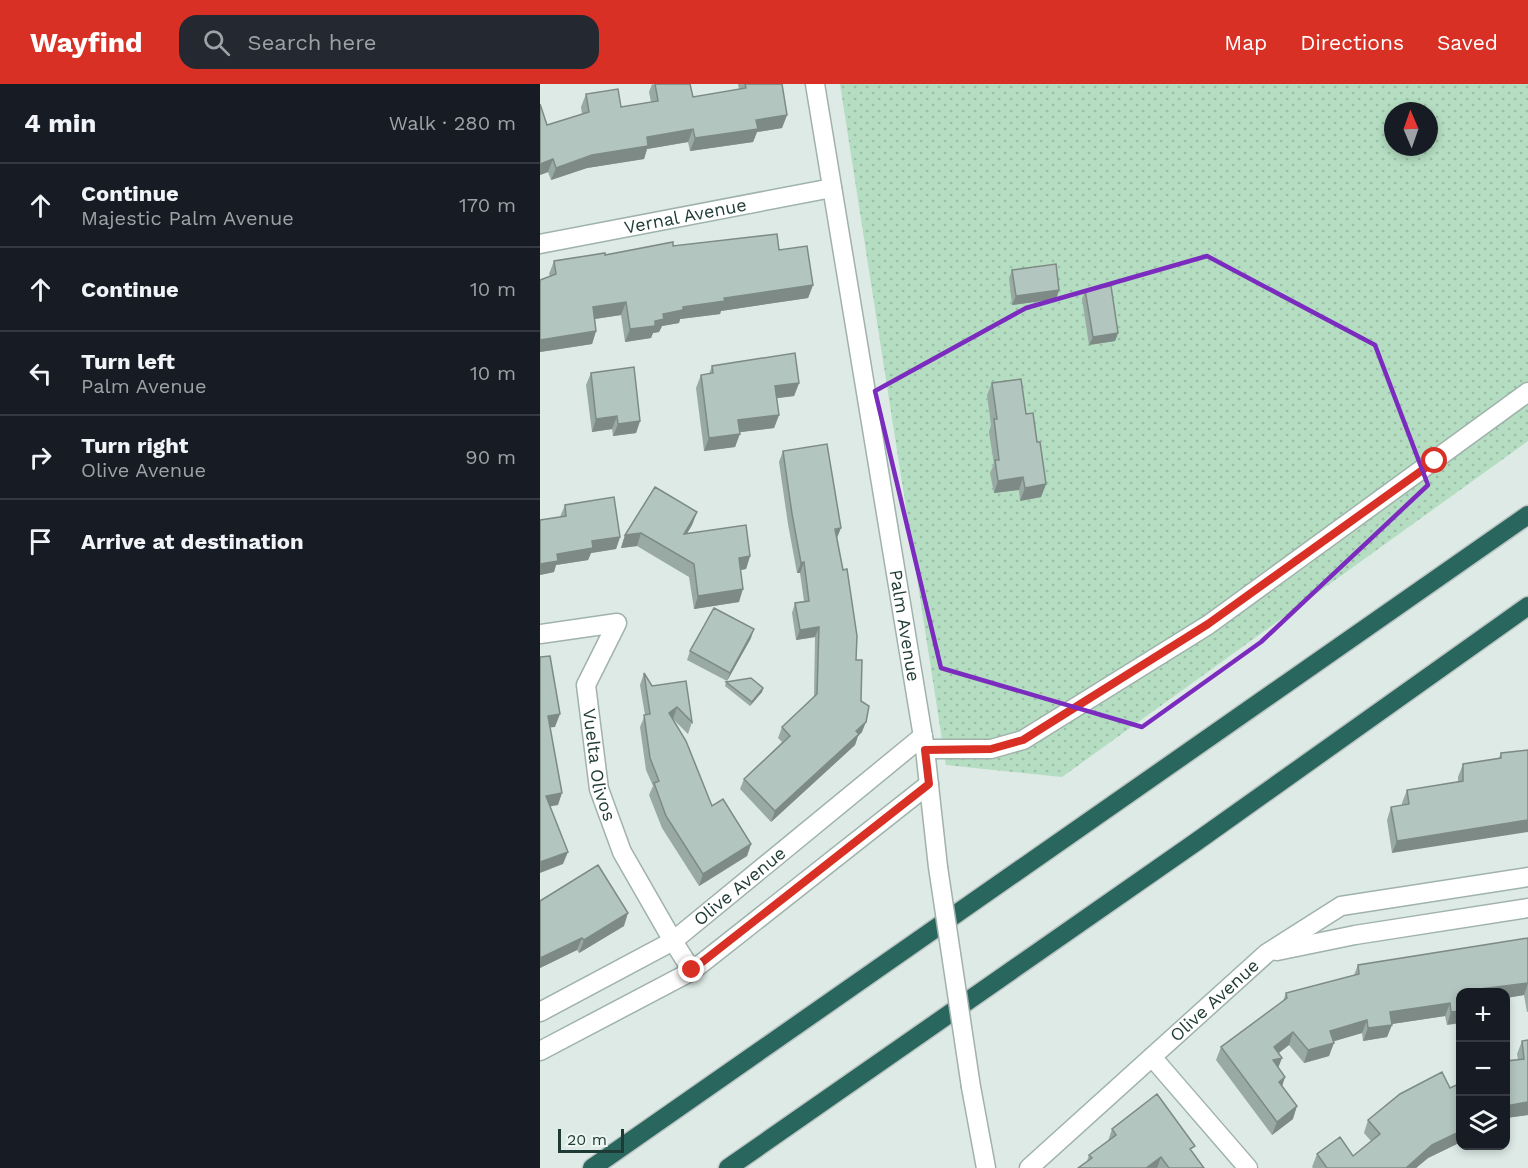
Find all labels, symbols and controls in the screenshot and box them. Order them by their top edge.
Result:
search box [179,15,599,69]
text: Wayfind [30,26,143,59]
icon: search [200,26,233,59]
text: Search here [248,30,377,55]
text: Map [1224,30,1267,55]
text: Directions [1300,30,1404,55]
text: Saved [1437,30,1498,55]
north arrow [1384,102,1438,156]
text: 4 min [24,108,96,138]
text: Walk · 280 m [389,111,516,135]
text: Continue [81,181,179,206]
icon: ahead [24,189,57,222]
text: 170 m [459,193,516,217]
street label: Vernal Avenue [622,194,748,238]
text: Majestic Palm Avenue [81,206,294,230]
icon: ahead [24,273,57,306]
text: Continue [81,277,179,302]
text: 10 m [470,277,516,301]
text: Turn left [81,349,175,374]
icon: left [24,357,57,390]
text: 10 m [470,361,516,385]
text: Palm Avenue [81,374,206,398]
text: Turn right [81,433,188,458]
icon: right [24,441,57,474]
text: 90 m [465,445,516,469]
route start [1421,447,1447,473]
text: Olive Avenue [81,458,206,482]
icon: arrive [24,525,57,558]
text: Arrive at destination [81,529,304,554]
street label: Palm Avenue [886,568,925,683]
street label: Vuelta Olivos [579,707,621,824]
street label: Olive Avenue [689,842,790,930]
street label: Olive Avenue [1165,954,1263,1046]
route end [678,956,704,982]
map controls [1456,988,1510,1150]
button: + [1456,988,1510,1042]
button: − [1456,1042,1510,1096]
button: layers [1456,1096,1510,1150]
scale bar [558,1126,624,1154]
text: 20 m [567,1130,607,1149]

